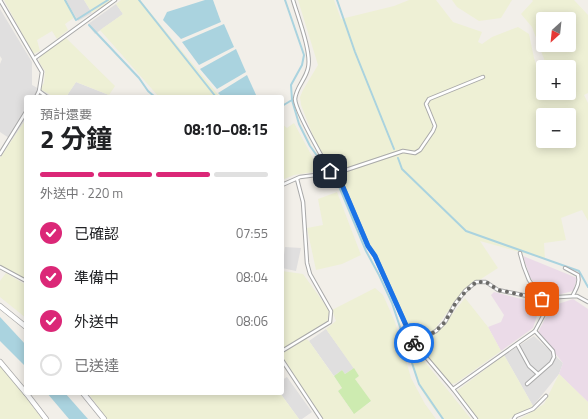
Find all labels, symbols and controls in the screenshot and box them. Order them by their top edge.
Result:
north arrow [536,12,576,52]
map controls [536,12,576,148]
button: + [536,60,576,100]
text: 預計還要 [40,104,92,124]
button: − [536,108,576,148]
text: 08:10–08:15 [184,118,268,141]
text: 2 分鐘 [40,119,112,158]
pin [313,154,347,188]
icon: home [319,160,341,182]
text: 外送中 · 220 m [40,183,123,203]
icon: check [40,222,62,244]
text: 已確認 [74,222,119,245]
text: 07:55 [236,223,268,243]
icon: check [40,266,62,288]
text: 準備中 [74,266,119,289]
text: 08:04 [236,267,268,287]
pin [525,282,559,316]
icon: bag [531,288,553,310]
icon: check [40,310,62,332]
text: 外送中 [74,310,119,333]
text: 08:06 [236,311,268,331]
courier [394,323,434,363]
icon: bike [403,332,425,354]
text: 已送達 [74,354,119,377]

